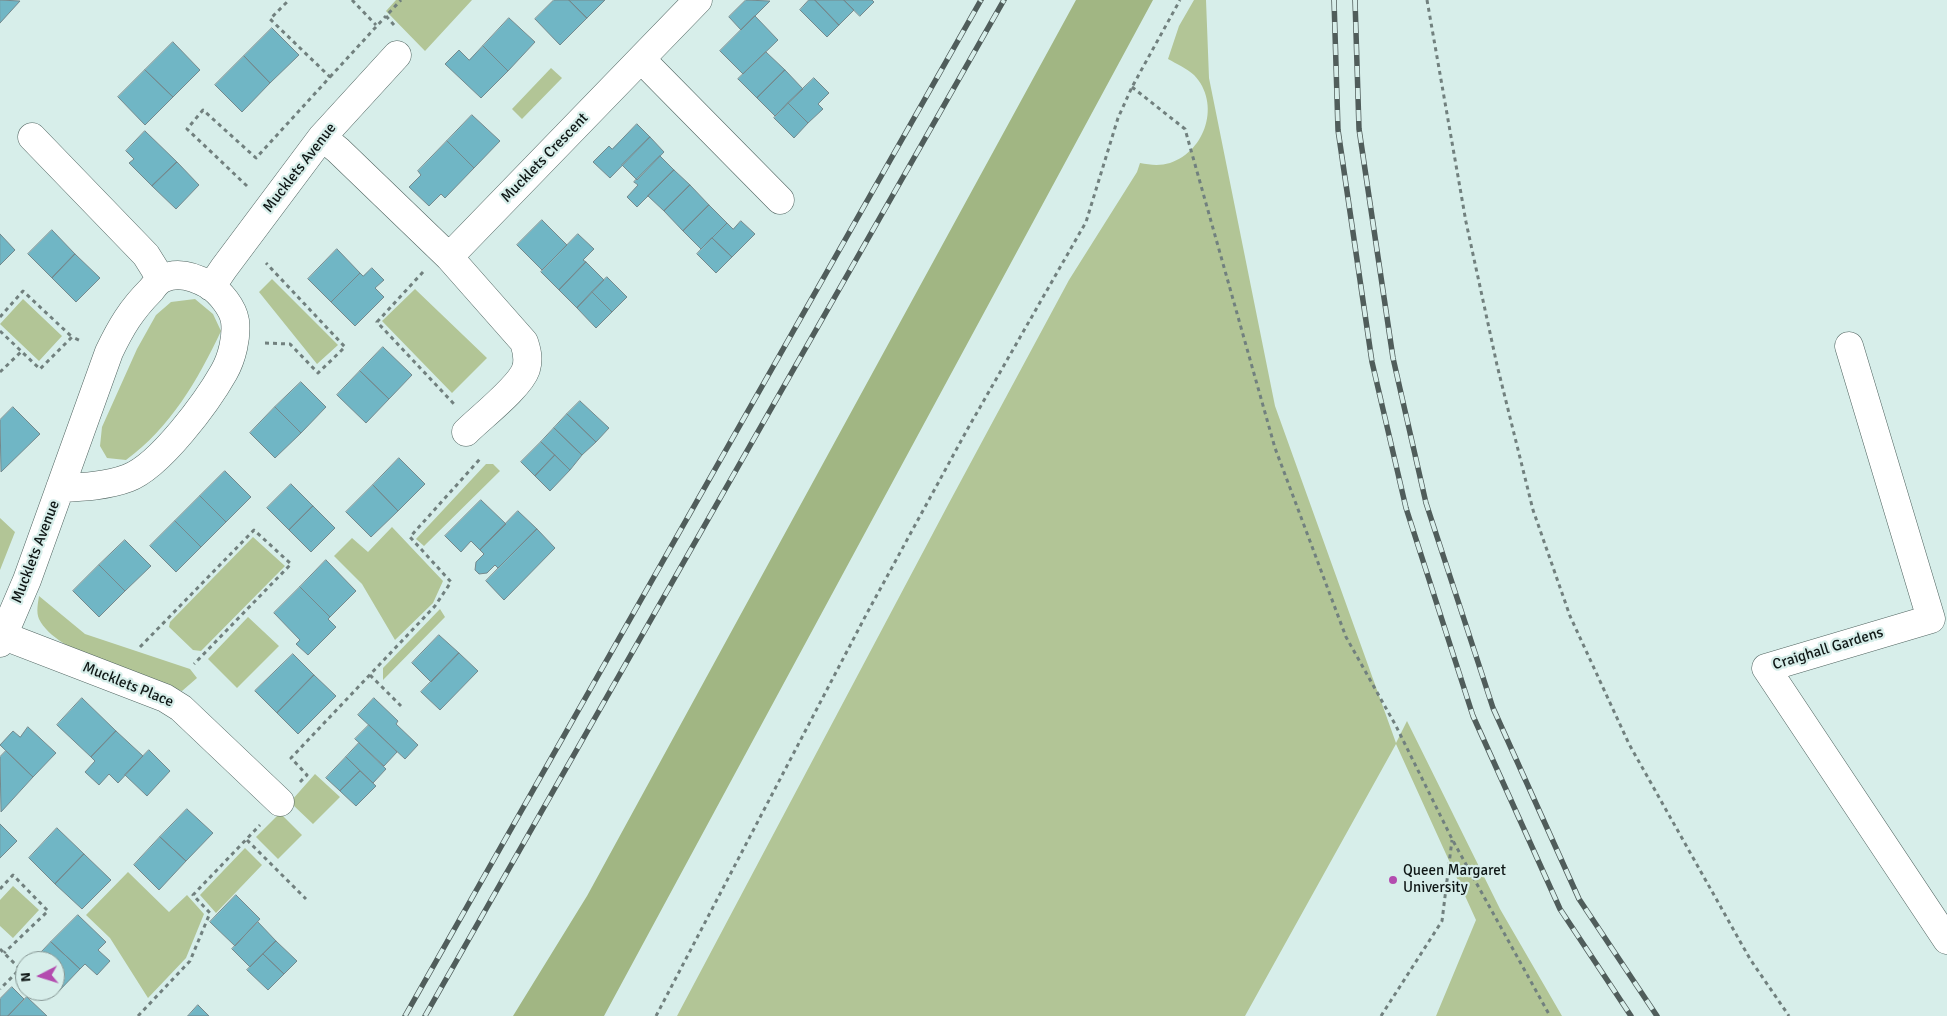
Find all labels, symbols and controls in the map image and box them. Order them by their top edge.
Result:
street label: Mucklets Crescent [498,109,592,207]
street label: Mucklets Avenue [260,120,340,216]
street label: Mucklets Avenue [8,498,64,606]
street label: Craighall Gardens [1771,624,1885,674]
street label: Mucklets Place [80,659,176,711]
place label: Queen Margaret University [1403,862,1506,897]
marker: Queen Margaret University [1387,874,1399,886]
north arrow [15,951,65,1001]
text: N [17,972,34,983]

